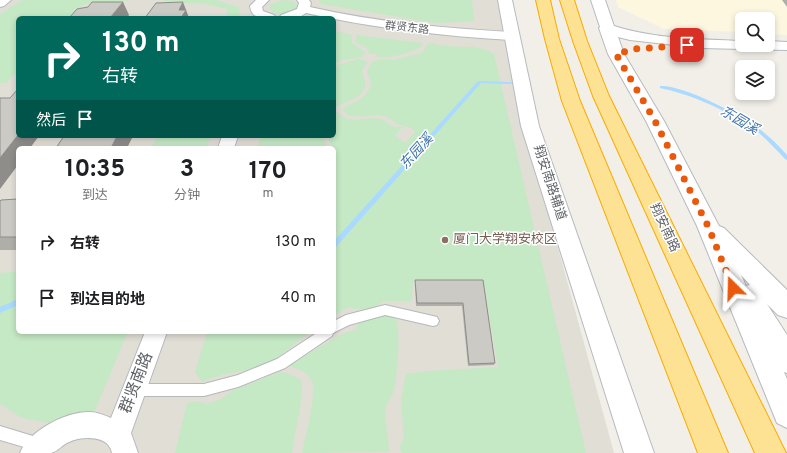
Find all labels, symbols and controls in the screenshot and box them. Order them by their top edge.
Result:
map controls [735,12,775,100]
button: search [735,12,775,52]
street label: 群贤东路 [384,19,430,37]
text: 130 m [102,26,180,62]
pin [670,28,704,62]
icon: right [36,32,88,84]
icon: arrive [676,34,698,56]
button: layers [735,60,775,100]
text: 右转 [102,66,138,89]
water label: 东园溪 [717,103,763,140]
icon: arrive [74,108,96,130]
text: 然后 [36,112,66,131]
water label: 东园溪 [397,129,439,173]
street label: 翔安南路辅道 [529,143,569,223]
text: 10:35 [65,155,125,185]
text: 3 [180,155,194,185]
text: 170 [249,157,287,187]
text: m [262,186,273,202]
text: 到达 [82,188,108,204]
text: 分钟 [174,188,200,204]
street label: 翔安南路 [646,201,682,255]
icon: right [36,231,58,253]
place label: 厦门大学翔安校区 [453,231,557,248]
text: 130 m [276,233,316,252]
text: 右转 [70,235,100,254]
marker: 厦门大学翔安校区 [440,235,450,245]
position arrow [712,267,754,309]
icon: arrive [36,287,58,309]
text: 40 m [281,289,316,308]
text: 到达目的地 [70,291,145,310]
street label: 群贤南路 [116,350,158,416]

